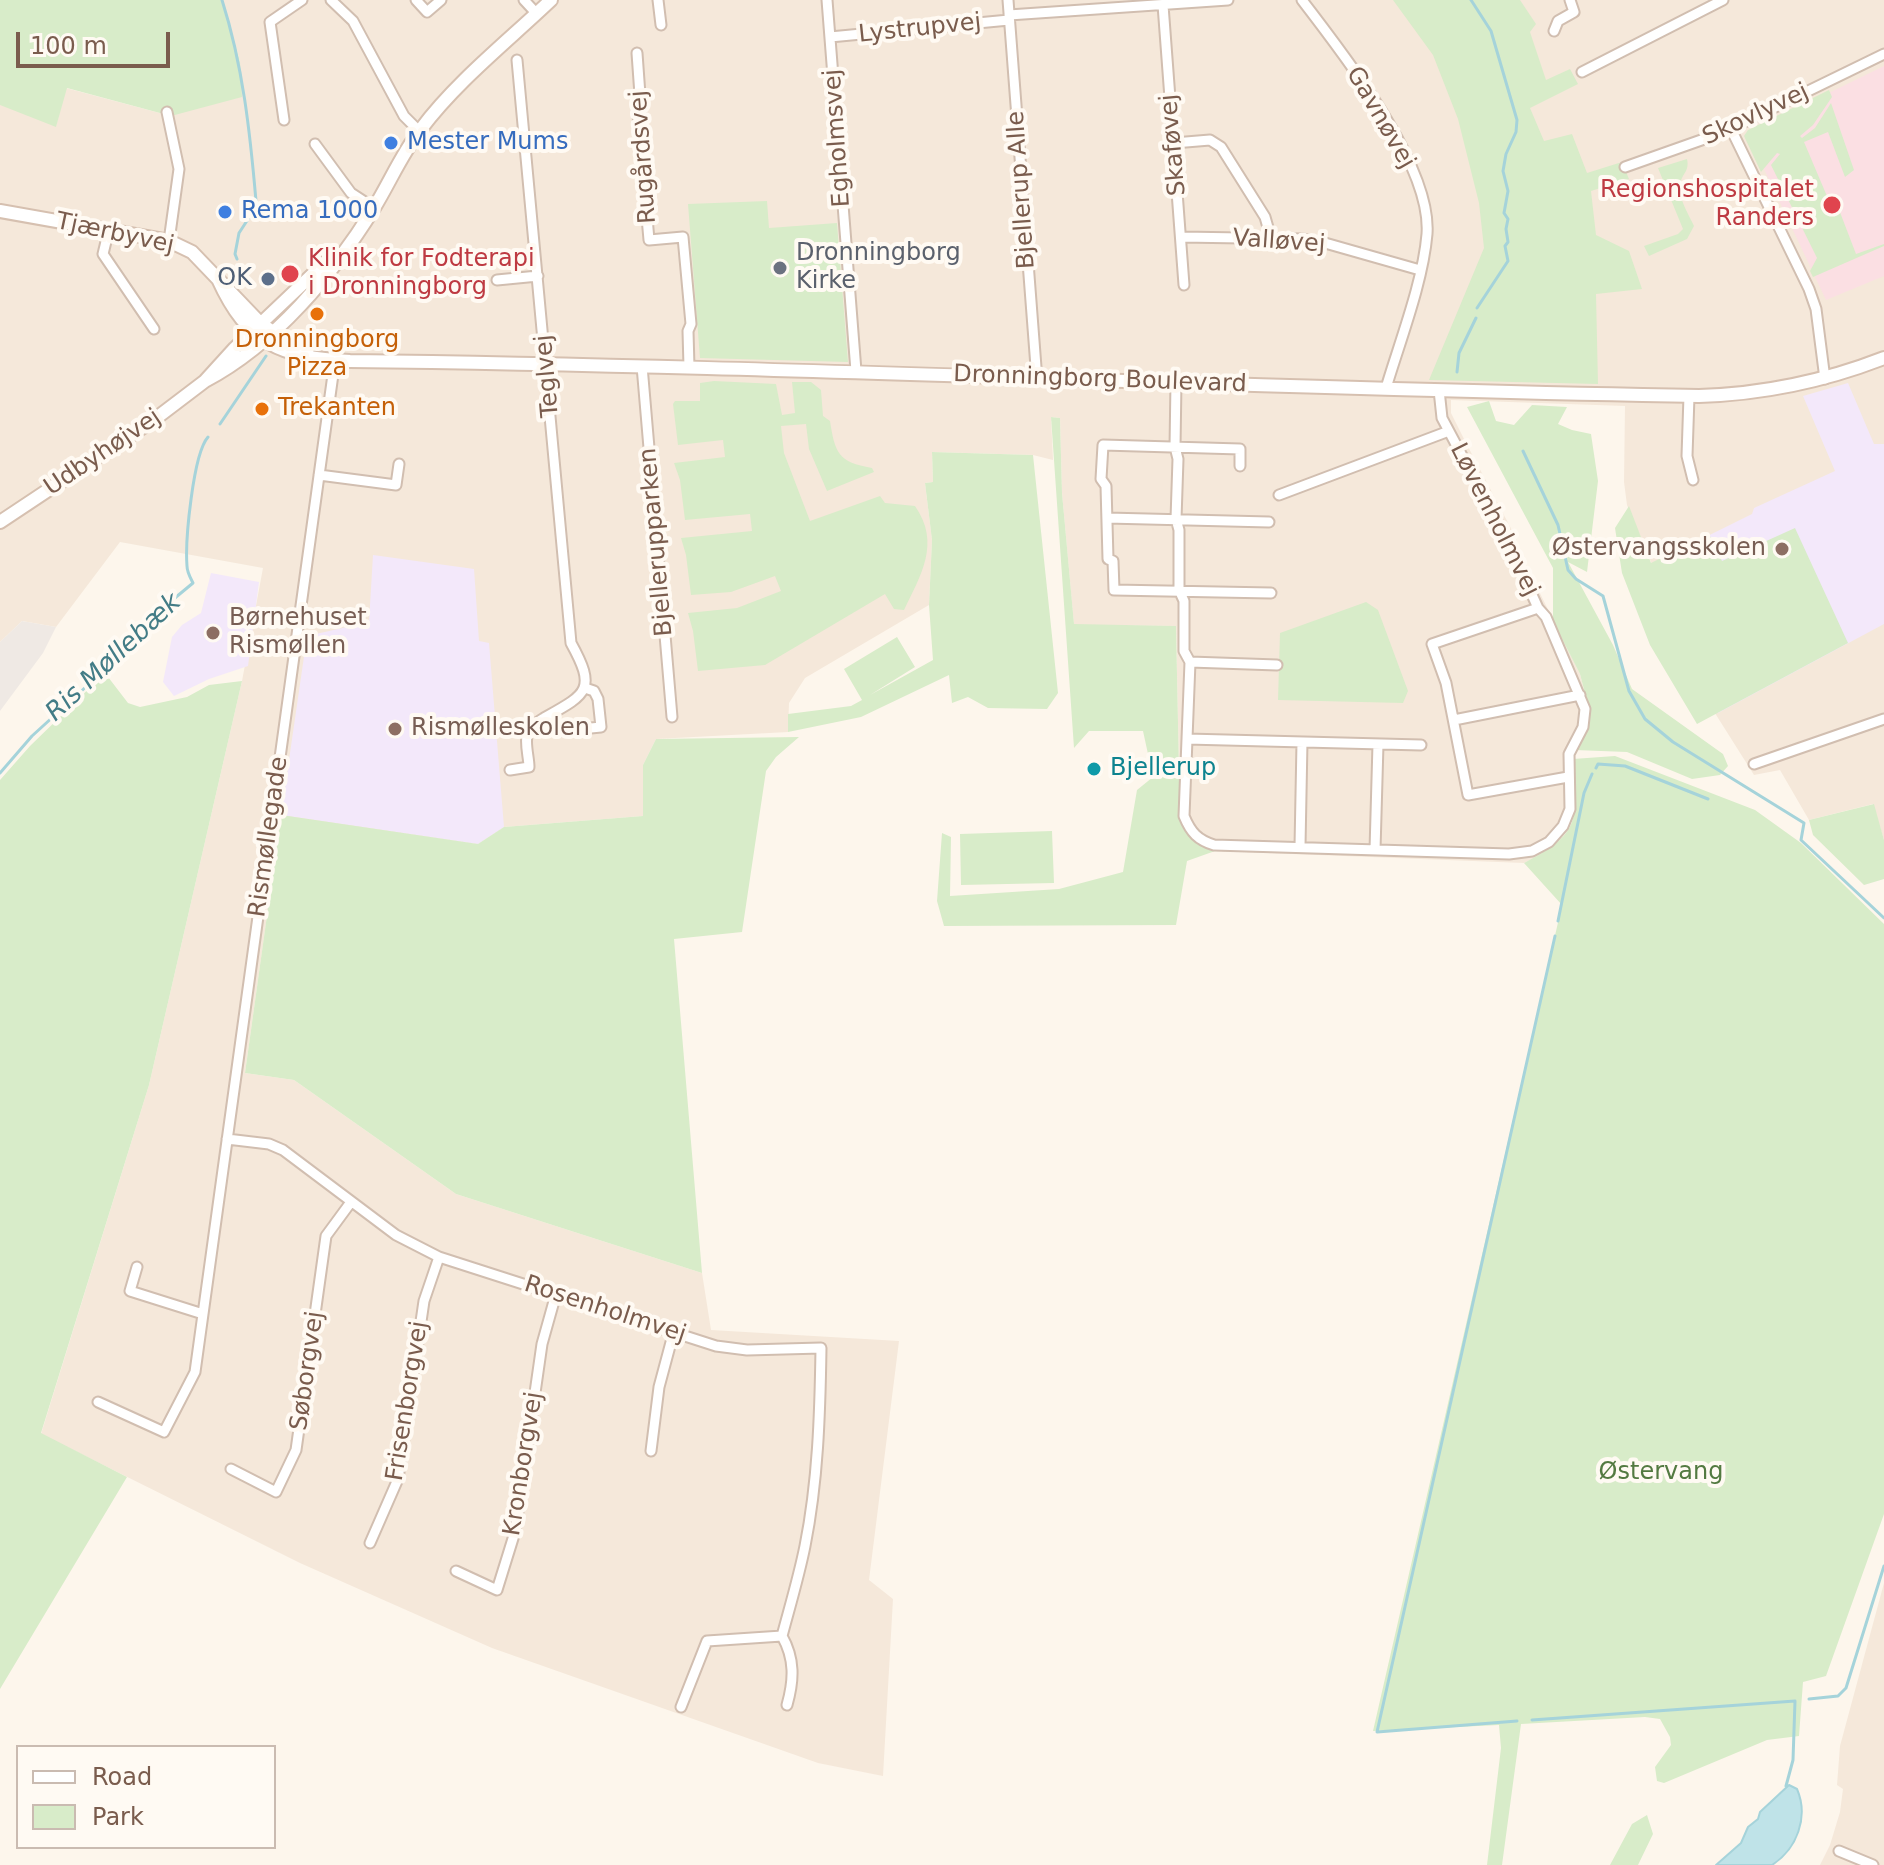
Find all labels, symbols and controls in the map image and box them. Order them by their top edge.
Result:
street label: Lystrupvej [857,8,983,50]
scale bar [20,16,174,66]
text: 100 m [30,32,107,60]
street label: Gavnøvej [1339,62,1421,174]
street label: Egholmsvej [819,68,857,208]
street label: Skovlyvej [1698,78,1814,152]
street label: Rugårdsvej [625,89,663,225]
street label: Skaføvej [1155,93,1193,197]
street label: Bjellerup Alle [1002,110,1042,270]
place label: Mester Mums [407,129,568,157]
marker: Mester Mums [382,134,400,152]
place label: Regionshospitalet Randers [1600,177,1814,233]
marker: Regionshospitalet Randers [1821,194,1843,216]
place label: Rema 1000 [241,198,378,226]
marker: Rema 1000 [216,203,234,221]
street label: Tjærbyvej [53,207,177,261]
street label: Valløvej [1232,224,1326,260]
place label: Dronningborg Kirke [796,240,961,296]
place label: Klinik for Fodterapi i Dronningborg [308,246,535,302]
marker: Dronningborg Kirke [771,259,789,277]
marker: Klinik for Fodterapi i Dronningborg [279,263,301,285]
place label: OK [217,265,252,293]
marker: OK [259,270,277,288]
marker: Dronningborg Pizza [308,305,326,323]
place label: Dronningborg Pizza [235,327,399,383]
street label: Teglvej [530,333,566,419]
street label: Dronningborg Boulevard [953,360,1247,400]
place label: Trekanten [278,395,396,423]
marker: Trekanten [253,400,271,418]
street label: Udbyhøjvej [39,403,167,503]
street label: Løvenholmvej [1443,439,1545,601]
street label: Bjellerupparken [634,447,680,637]
place label: Østervangsskolen [1552,535,1766,563]
marker: Østervangsskolen [1773,540,1791,558]
water label: Ris Møllebæk [40,587,188,729]
place label: Børnehuset Rismøllen [229,605,367,661]
marker: Børnehuset Rismøllen [204,624,222,642]
place label: Rismølleskolen [411,715,590,743]
marker: Rismølleskolen [386,720,404,738]
street label: Rismøllegade [243,755,295,919]
place label: Bjellerup [1110,755,1216,783]
marker: Bjellerup [1085,760,1103,778]
street label: Rosenholmvej [520,1270,690,1350]
street label: Søborgvej [285,1310,331,1432]
street label: Frisenborgvej [381,1319,435,1483]
street label: Kronborgvej [498,1390,550,1538]
park label: Østervang [1599,1459,1723,1487]
legend [16,1745,276,1849]
text: Road [92,1763,152,1791]
text: Park [92,1803,144,1831]

